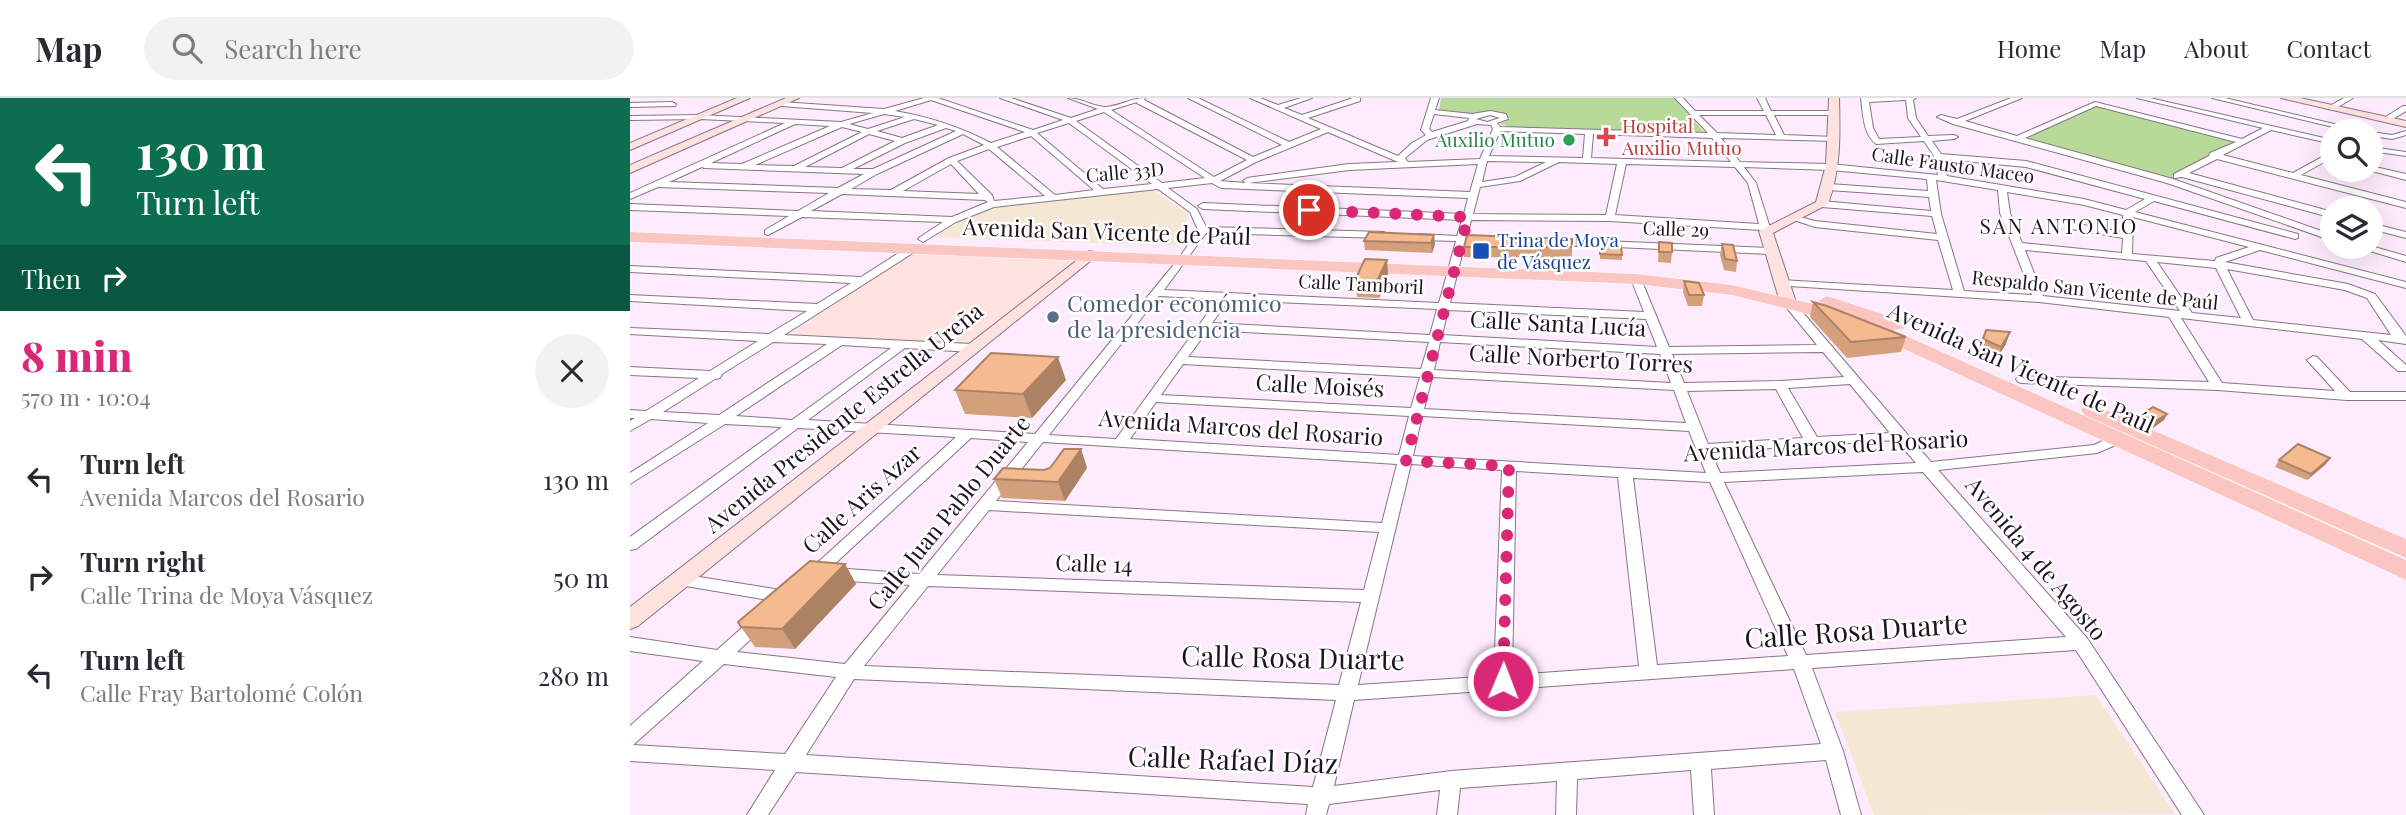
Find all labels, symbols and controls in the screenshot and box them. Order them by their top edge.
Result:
search box [144,17,634,80]
text: Map [35,26,102,70]
icon: search [168,29,206,67]
text: Search here [224,31,362,66]
text: Home [1997,32,2061,64]
text: Map [2099,32,2146,64]
text: About [2184,32,2248,64]
text: Contact [2286,32,2371,64]
place label: Hospital Auxilio Mutuo [1621,112,1742,160]
text: 130 m [136,117,266,182]
map controls [2320,119,2383,259]
button: search [2320,119,2383,182]
icon: left [21,126,112,217]
place label: Auxilio Mutuo [1434,126,1555,152]
marker: Hospital Auxilio Mutuo [1596,127,1616,147]
marker: Auxilio Mutuo [1561,132,1577,148]
street label: Calle Fausto Maceo [1870,140,2036,188]
street label: Calle 33D [1085,155,1165,187]
text: Turn left [136,180,260,223]
pin [1279,180,1339,240]
icon: arrive [1290,191,1328,229]
button: layers [2320,196,2383,259]
street label: Avenida San Vicente de Paúl [961,210,1252,251]
district label: SAN ANTONIO [1980,211,2138,239]
street label: Calle 29 [1642,214,1710,242]
place label: Trina de Moya de Vásquez [1497,226,1619,274]
marker: Trina de Moya de Vásquez [1471,241,1491,261]
icon: right [95,259,133,297]
text: Then [21,261,81,296]
street label: Respaldo San Vicente de Paúl [1970,263,2220,315]
street label: Calle Tamboril [1298,267,1425,299]
place label: Comedor económico de la presidencia [1067,287,1282,344]
street label: Avenida San Vicente de Paúl [1883,293,2160,440]
street label: Avenida Presidente Estrella Ureña [697,294,989,540]
street label: Calle Santa Lucía [1469,302,1648,343]
marker: Comedor económico de la presidencia [1045,309,1061,325]
text: 8 min [21,327,132,383]
button: close [535,334,609,408]
street label: Calle Norberto Torres [1468,336,1694,379]
street label: Calle Moisés [1255,366,1385,403]
text: 570 m · 10:04 [21,381,151,412]
street label: Avenida Marcos del Rosario [1097,401,1384,452]
street label: Calle Juan Pablo Duarte [859,408,1036,616]
street label: Avenida Marcos del Rosario [1682,422,1969,467]
street label: Calle Aris Azar [795,436,927,560]
text: Turn left [80,446,185,481]
icon: left [21,460,59,498]
text: 130 m [543,462,609,497]
street label: Avenida 4 de Agosto [1959,469,2115,646]
text: Avenida Marcos del Rosario [80,481,365,512]
text: Turn right [80,544,206,579]
street label: Calle 14 [1055,546,1133,579]
icon: right [21,558,59,596]
text: 50 m [553,560,609,595]
text: Calle Trina de Moya Vásquez [80,579,373,610]
street label: Calle Rosa Duarte [1743,603,1969,656]
street label: Calle Rosa Duarte [1181,636,1405,677]
text: Turn left [80,642,185,677]
position arrow [1466,644,1540,718]
icon: left [21,656,59,694]
text: 280 m [538,658,609,693]
text: Calle Fray Bartolomé Colón [80,677,363,708]
street label: Calle Rafael Díaz [1127,736,1339,781]

